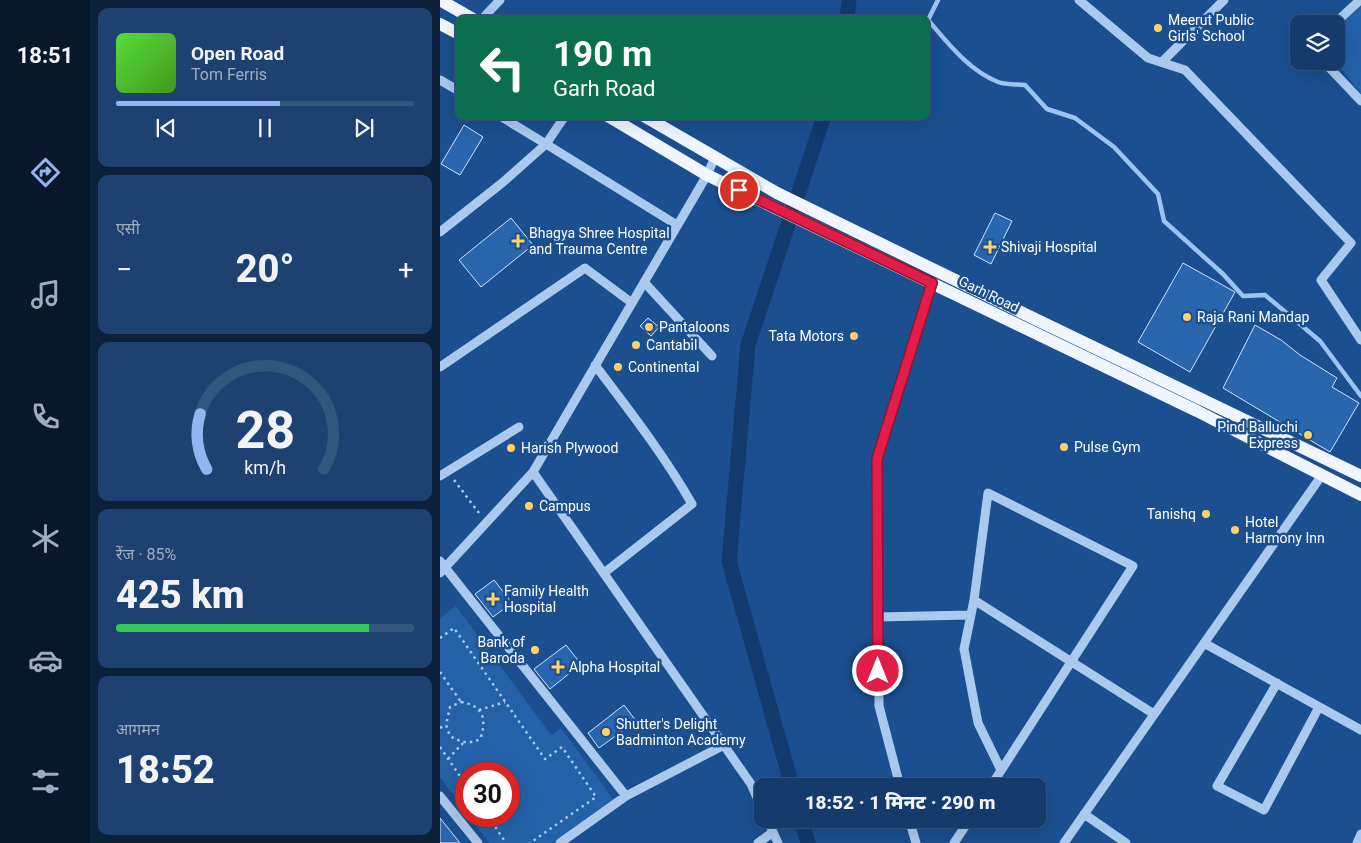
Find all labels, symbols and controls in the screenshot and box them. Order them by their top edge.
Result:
place label: Meerut Public Girls' School [1168,12,1254,44]
map controls [1290,15,1345,70]
button: layers [1290,15,1345,70]
marker: Meerut Public Girls' School [1152,22,1164,34]
text: 190 m [553,34,652,75]
icon: left [470,35,535,100]
text: Open Road [191,42,284,65]
text: 18:51 [17,43,73,68]
text: Tom Ferris [191,65,267,84]
text: Garh Road [553,76,655,101]
icon: previous [152,114,180,142]
icon: pause [251,114,279,142]
icon: next [350,114,378,142]
icon: directions [28,155,63,190]
pin [718,169,760,211]
icon: arrive [725,176,753,204]
text: एसी [116,219,140,238]
place label: Bhagya Shree Hospital and Trauma Centre [529,225,670,257]
marker: Bhagya Shree Hospital and Trauma Centre [511,234,525,248]
place label: Shivaji Hospital [1001,239,1097,255]
marker: Shivaji Hospital [983,240,997,254]
text: 20° [236,247,294,291]
text: − [116,253,132,286]
text: + [398,253,414,286]
street label: Garh Road [956,273,1022,315]
icon: music [28,277,63,312]
place label: Raja Rani Mandap [1197,309,1310,325]
marker: Raja Rani Mandap [1181,311,1193,323]
place label: Pantaloons [659,319,730,335]
marker: Pantaloons [643,321,655,333]
place label: Tata Motors [769,328,844,344]
marker: Tata Motors [848,330,860,342]
place label: Cantabil [646,337,697,353]
marker: Cantabil [630,339,642,351]
place label: Continental [628,359,699,375]
marker: Continental [612,361,624,373]
icon: phone [28,399,63,434]
text: 28 [235,400,295,461]
place label: Pind Balluchi Express [1217,419,1298,451]
marker: Pind Balluchi Express [1302,429,1314,441]
place label: Pulse Gym [1074,439,1141,455]
place label: Harish Plywood [521,440,618,456]
marker: Pulse Gym [1058,441,1070,453]
marker: Harish Plywood [505,442,517,454]
text: km/h [244,457,286,478]
place label: Campus [539,498,591,514]
marker: Campus [523,500,535,512]
place label: Tanishq [1147,506,1196,522]
marker: Tanishq [1200,508,1212,520]
place label: Hotel Harmony Inn [1245,514,1325,546]
icon: climate [28,521,63,556]
marker: Hotel Harmony Inn [1229,524,1241,536]
text: रेंज · 85% [116,545,176,564]
text: 425 km [116,573,245,617]
place label: Family Health Hospital [504,583,589,615]
marker: Family Health Hospital [486,592,500,606]
place label: Bank of Baroda [478,634,525,666]
icon: car [28,643,63,678]
marker: Bank of Baroda [529,644,541,656]
position arrow [851,644,903,696]
place label: Alpha Hospital [569,659,660,675]
marker: Alpha Hospital [551,660,565,674]
place label: Shutter's Delight Badminton Academy [616,716,746,748]
text: आगमन [116,720,160,739]
marker: Shutter's Delight Badminton Academy [600,726,612,738]
text: 18:52 [116,748,215,792]
speed limit sign: 30 [455,762,520,827]
icon: filters [28,764,63,799]
text: 18:52 · 1 मिनट · 290 m [805,791,995,814]

